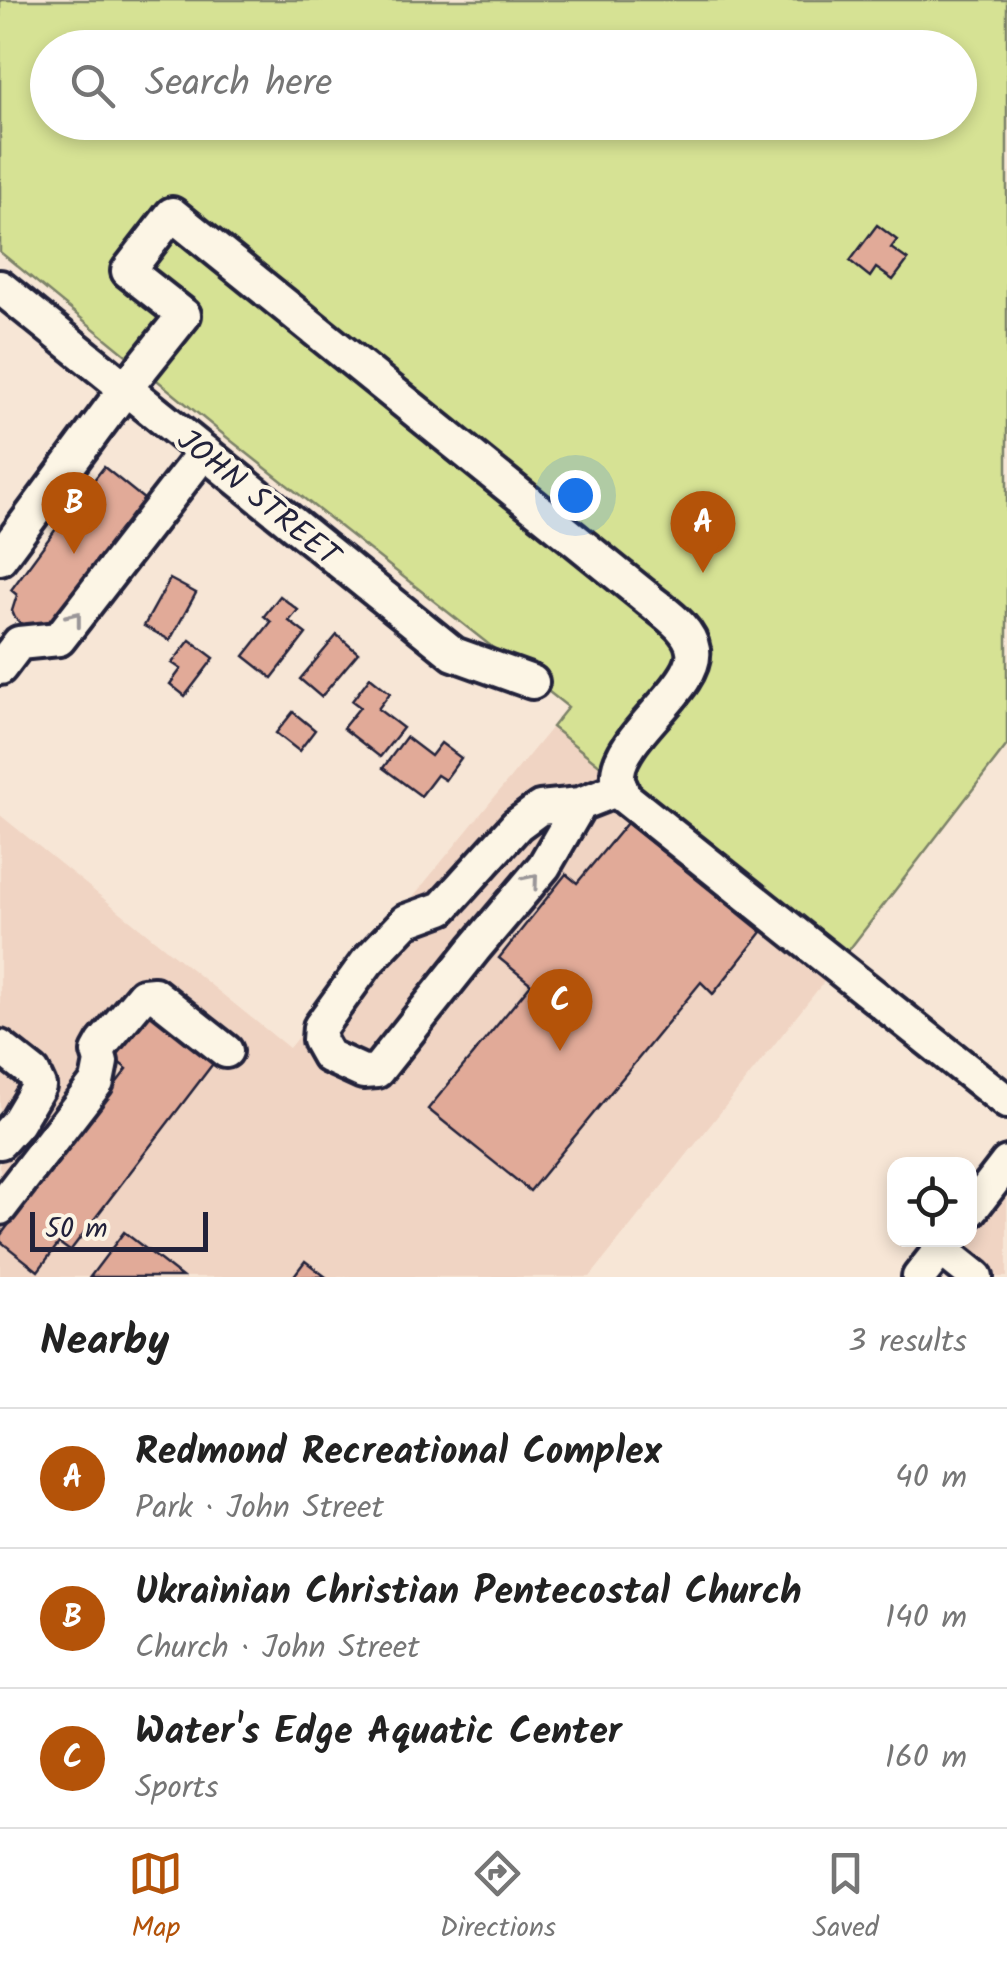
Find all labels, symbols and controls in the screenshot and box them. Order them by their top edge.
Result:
search box [30,30,977,140]
text: Search here [145,55,332,115]
icon: search [65,58,120,113]
street label: JOHN STREET [164,417,353,583]
your location [550,470,601,521]
pin: B [42,472,106,554]
pin: A [670,490,736,573]
one-way arrow [63,611,81,629]
one-way arrow [520,874,538,892]
pin: C [528,968,592,1051]
map controls [887,1157,977,1247]
button: locate [887,1157,977,1247]
scale bar [30,1207,208,1252]
text: 50 m [45,1207,108,1252]
text: Nearby [40,1309,169,1376]
text: 3 results [848,1317,967,1368]
text: Redmond Recreational Complex [135,1423,662,1483]
text: A [62,1453,83,1504]
text: 40 m [895,1453,967,1504]
text: Park · John Street [135,1483,384,1534]
text: Ukrainian Christian Pentecostal Church [135,1563,802,1623]
text: B [63,1593,82,1644]
text: 140 m [885,1593,967,1644]
text: Church · John Street [135,1623,420,1674]
text: Water's Edge Aquatic Center [135,1703,621,1763]
text: C [63,1733,82,1784]
text: 160 m [885,1733,967,1784]
text: Sports [135,1763,218,1814]
tab: Map [128,1846,183,1951]
tab: Directions [440,1846,556,1951]
tab: Saved [812,1846,879,1951]

